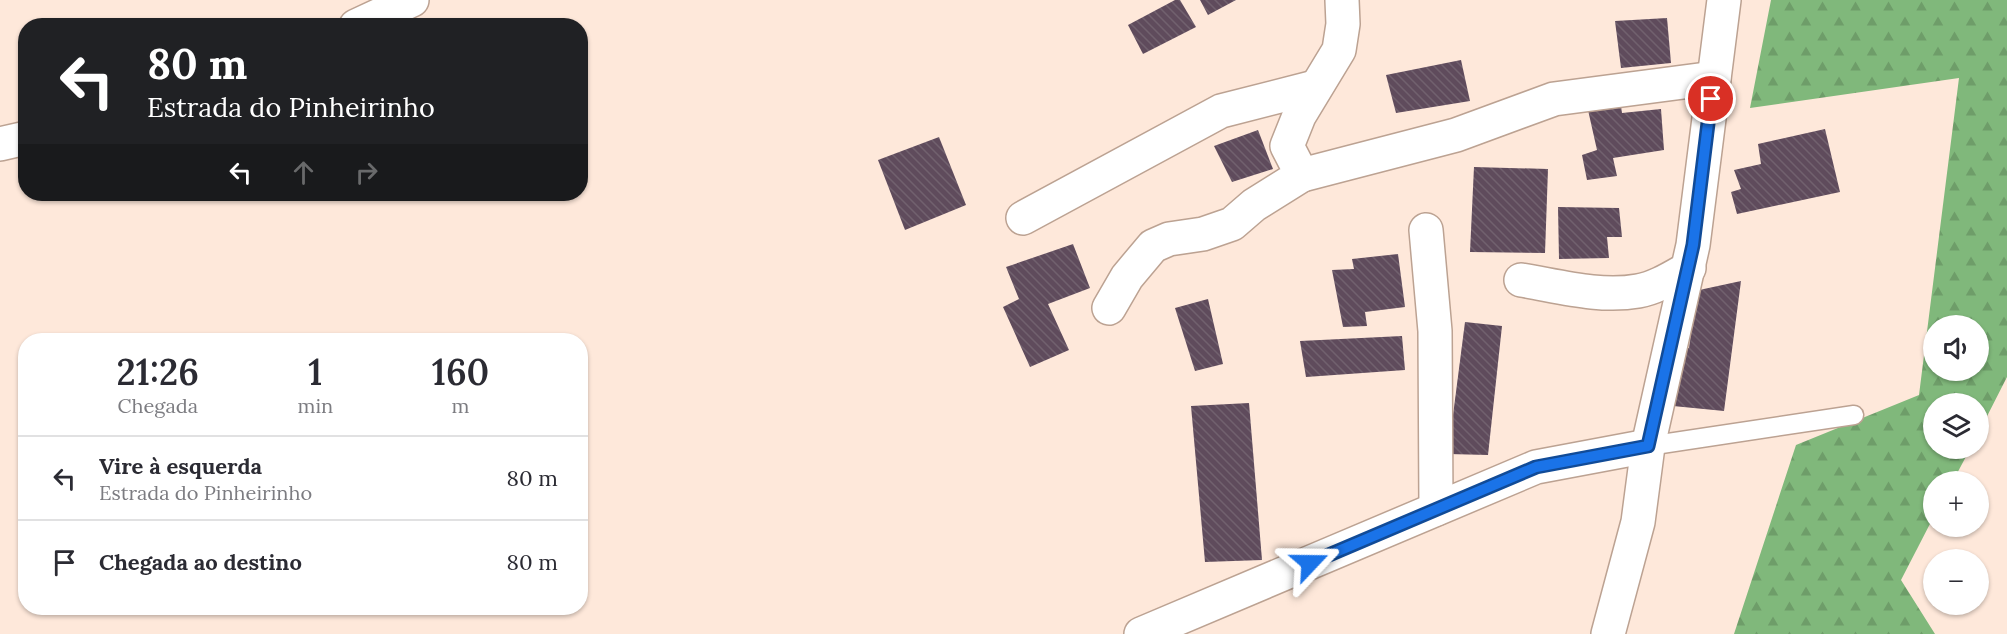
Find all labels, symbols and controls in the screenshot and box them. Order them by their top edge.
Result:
text: 80 m [147,37,247,91]
icon: left [48,42,126,120]
pin [1685,73,1736,124]
icon: arrive [1694,82,1727,115]
text: Estrada do Pinheirinho [147,90,435,124]
icon: left [224,156,257,189]
icon: ahead [287,156,320,189]
icon: right [350,156,383,189]
map controls [1923,315,1989,615]
button: sound [1923,315,1989,381]
text: 21:26 [117,349,199,395]
text: 1 [308,349,322,395]
text: 160 [432,349,489,395]
text: Chegada [118,393,198,418]
text: min [298,393,333,418]
text: m [452,393,470,418]
button: layers [1923,393,1989,459]
text: Vire à esquerda [99,452,262,480]
icon: left [48,462,81,495]
text: 80 m [507,464,558,492]
button: + [1923,471,1989,537]
text: Estrada do Pinheirinho [99,480,312,505]
position arrow [1278,531,1342,595]
icon: arrive [48,546,81,579]
text: Chegada ao destino [99,548,302,576]
text: 80 m [507,548,558,576]
button: − [1923,549,1989,615]

